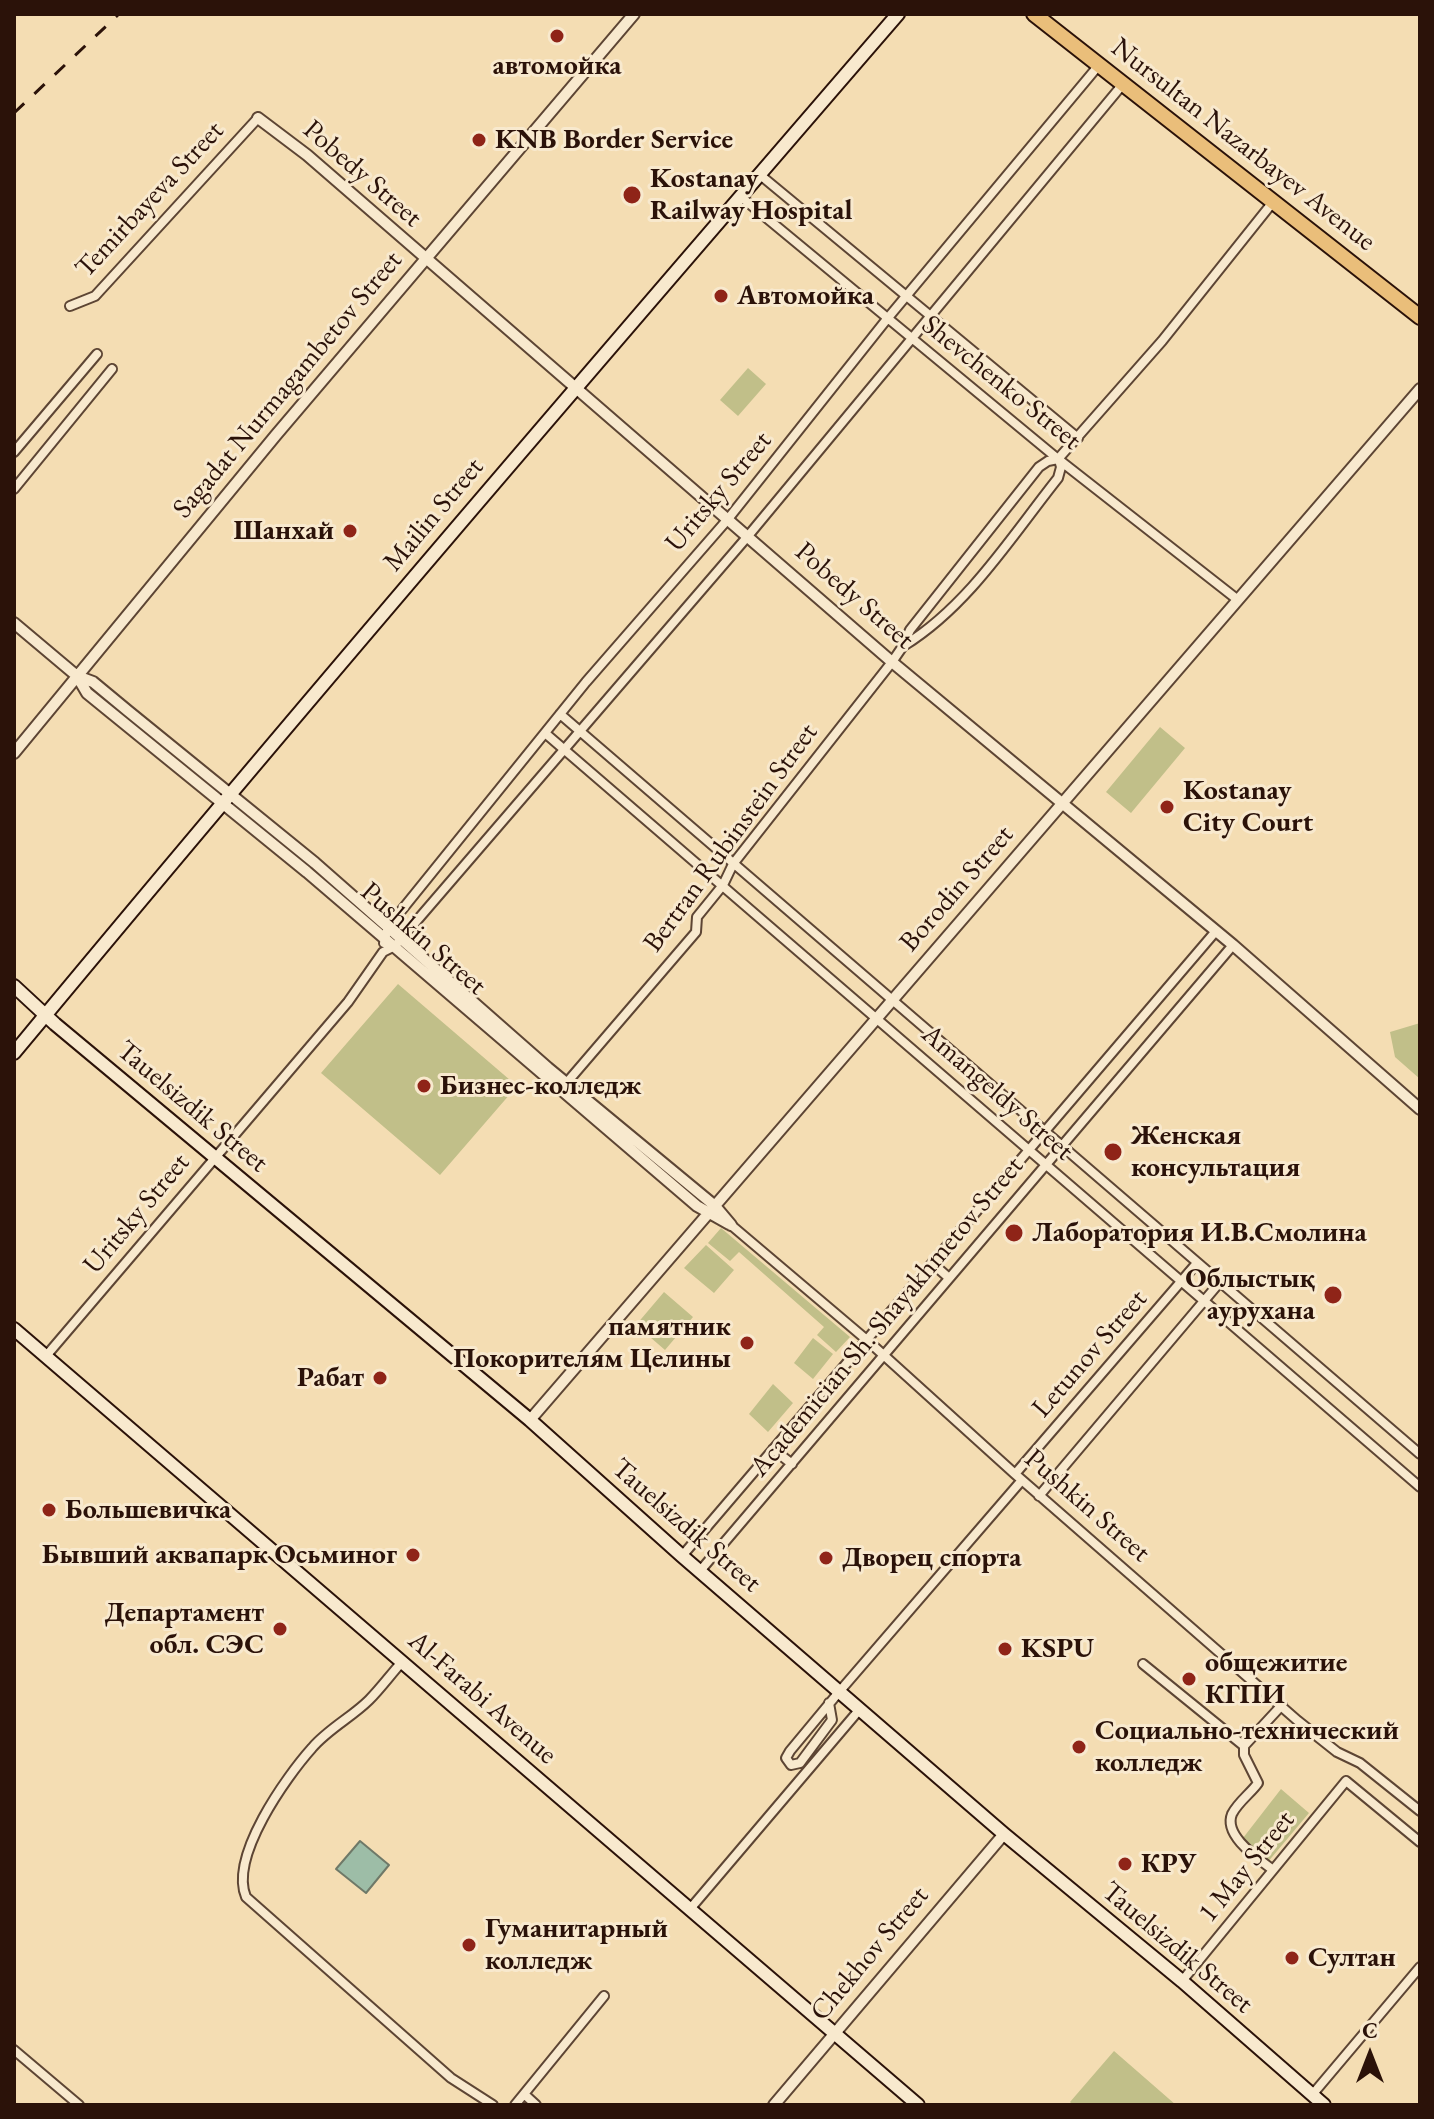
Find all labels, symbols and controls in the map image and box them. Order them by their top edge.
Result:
marker: автомойка [548,27,566,45]
street label: Nursultan Nazarbayev Avenue [1104,31,1382,259]
place label: автомойка [492,49,622,83]
street label: Pobedy Street [296,113,428,235]
street label: Temirbayeva Street [69,115,231,285]
place label: KNB Border Service [495,123,733,157]
marker: KNB Border Service [470,131,488,149]
place label: Kostanay Railway Hospital [650,162,852,228]
marker: Kostanay Railway Hospital [621,184,643,206]
street label: Sagadat Nurmagambetov Street [166,245,410,525]
place label: Автомойка [737,279,874,313]
marker: Автомойка [712,287,730,305]
street label: Shevchenko Street [914,308,1088,458]
street label: Uritsky Street [659,425,779,559]
street label: Mailin Street [377,451,491,579]
place label: Шанхай [233,514,334,548]
marker: Шанхай [341,522,359,540]
street label: Pobedy Street [788,535,920,657]
street label: Bertran Rubinstein Street [637,717,825,959]
place label: Kostanay City Court [1183,774,1313,840]
marker: Kostanay City Court [1158,798,1176,816]
street label: Borodin Street [893,819,1021,959]
street label: Pushkin Street [353,875,493,1003]
street label: Amangeldy Street [914,1018,1080,1168]
street label: Tauelsіzdіk Street [110,1034,274,1180]
place label: Бизнес-колледж [440,1069,642,1103]
marker: Бизнес-колледж [415,1077,433,1095]
place label: Женская консультация [1131,1119,1300,1185]
marker: Женская консультация [1102,1141,1124,1163]
street label: Uritsky Street [77,1147,197,1281]
street label: Academician Sh. Shayakhmetov Street [743,1150,1031,1484]
place label: Лаборатория И.В.Смолина [1032,1216,1367,1250]
marker: Лаборатория И.В.Смолина [1003,1222,1025,1244]
place label: Облыстық аурухана [1185,1262,1315,1328]
street label: Letunov Street [1025,1283,1155,1425]
marker: Облыстық аурухана [1322,1284,1344,1306]
place label: памятник Покорителям Целины [453,1310,731,1376]
marker: памятник Покорителям Целины [738,1334,756,1352]
place label: Рабат [297,1361,364,1395]
marker: Рабат [371,1369,389,1387]
street label: Pushkin Street [1017,1442,1157,1570]
street label: Tauelsіzdіk Street [604,1452,768,1600]
place label: Большевичка [65,1493,231,1527]
marker: Большевичка [40,1501,58,1519]
place label: Бывший аквапарк Осьминог [42,1538,397,1572]
place label: Дворец спорта [842,1541,1021,1575]
marker: Бывший аквапарк Осьминог [404,1546,422,1564]
marker: Дворец спорта [817,1549,835,1567]
place label: Департамент обл. СЭС [105,1596,264,1662]
marker: Департамент обл. СЭС [271,1620,289,1638]
street label: Al-Farabi Avenue [401,1624,563,1772]
place label: KSPU [1021,1632,1094,1666]
marker: KSPU [996,1640,1014,1658]
place label: общежитие КГПИ [1205,1646,1347,1712]
marker: общежитие КГПИ [1180,1670,1198,1688]
place label: Социально-технический колледж [1095,1714,1399,1780]
marker: Социально-технический колледж [1070,1738,1088,1756]
street label: 1 May Street [1192,1804,1302,1930]
place label: КРУ [1141,1847,1197,1881]
marker: КРУ [1116,1855,1134,1873]
street label: Tauelsіzdіk Street [1095,1875,1259,2021]
street label: Chekhov Street [804,1880,936,2028]
place label: Гуманитарный колледж [485,1912,668,1978]
marker: Гуманитарный колледж [460,1936,478,1954]
place label: Султан [1308,1941,1396,1975]
marker: Султан [1283,1949,1301,1967]
north arrow [1330,2015,1410,2095]
text: С [1362,2016,1378,2045]

